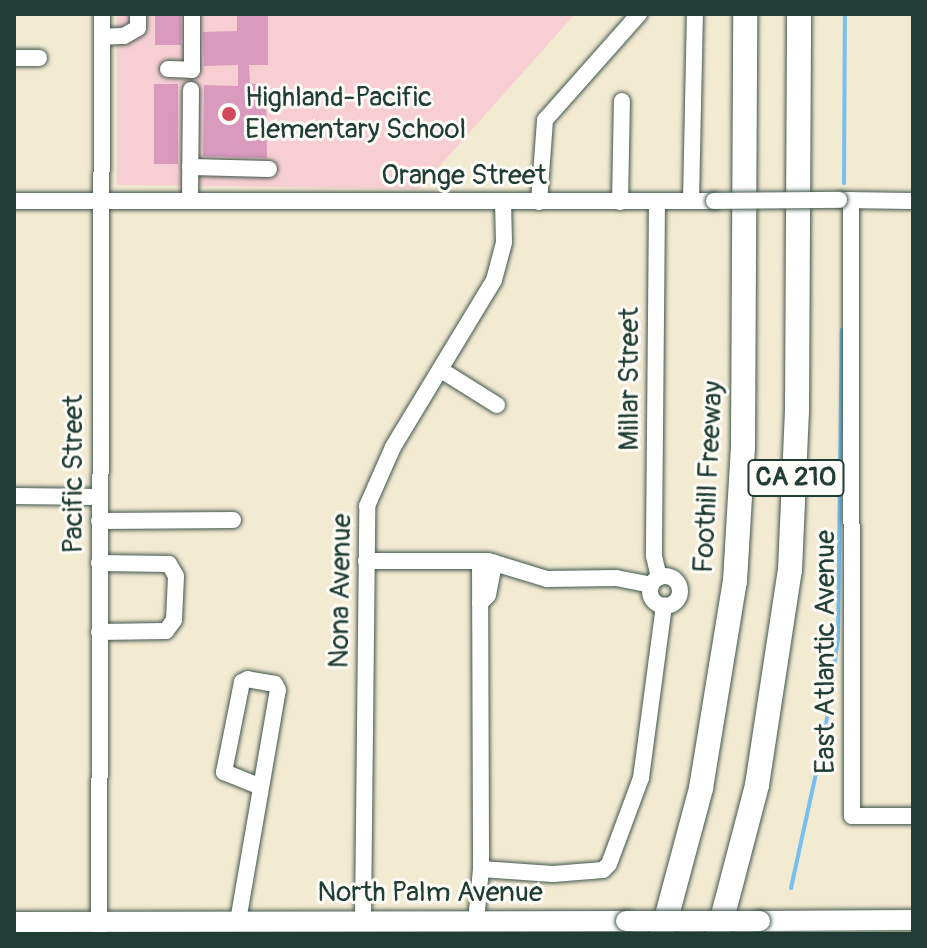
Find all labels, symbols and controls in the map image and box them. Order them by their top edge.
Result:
place label: Highland-Pacific Elementary School [245,81,466,147]
marker: Highland-Pacific Elementary School [220,105,238,123]
street label: Orange Street [381,159,547,193]
street label: Millar Street [613,307,647,451]
street label: Foothill Freeway [687,380,731,574]
street label: Pacific Street [57,394,91,554]
road number: CA 210 [746,456,846,500]
street label: Nona Avenue [323,513,359,669]
street label: East Atlantic Avenue [809,530,843,774]
street label: North Palm Avenue [317,876,543,910]

